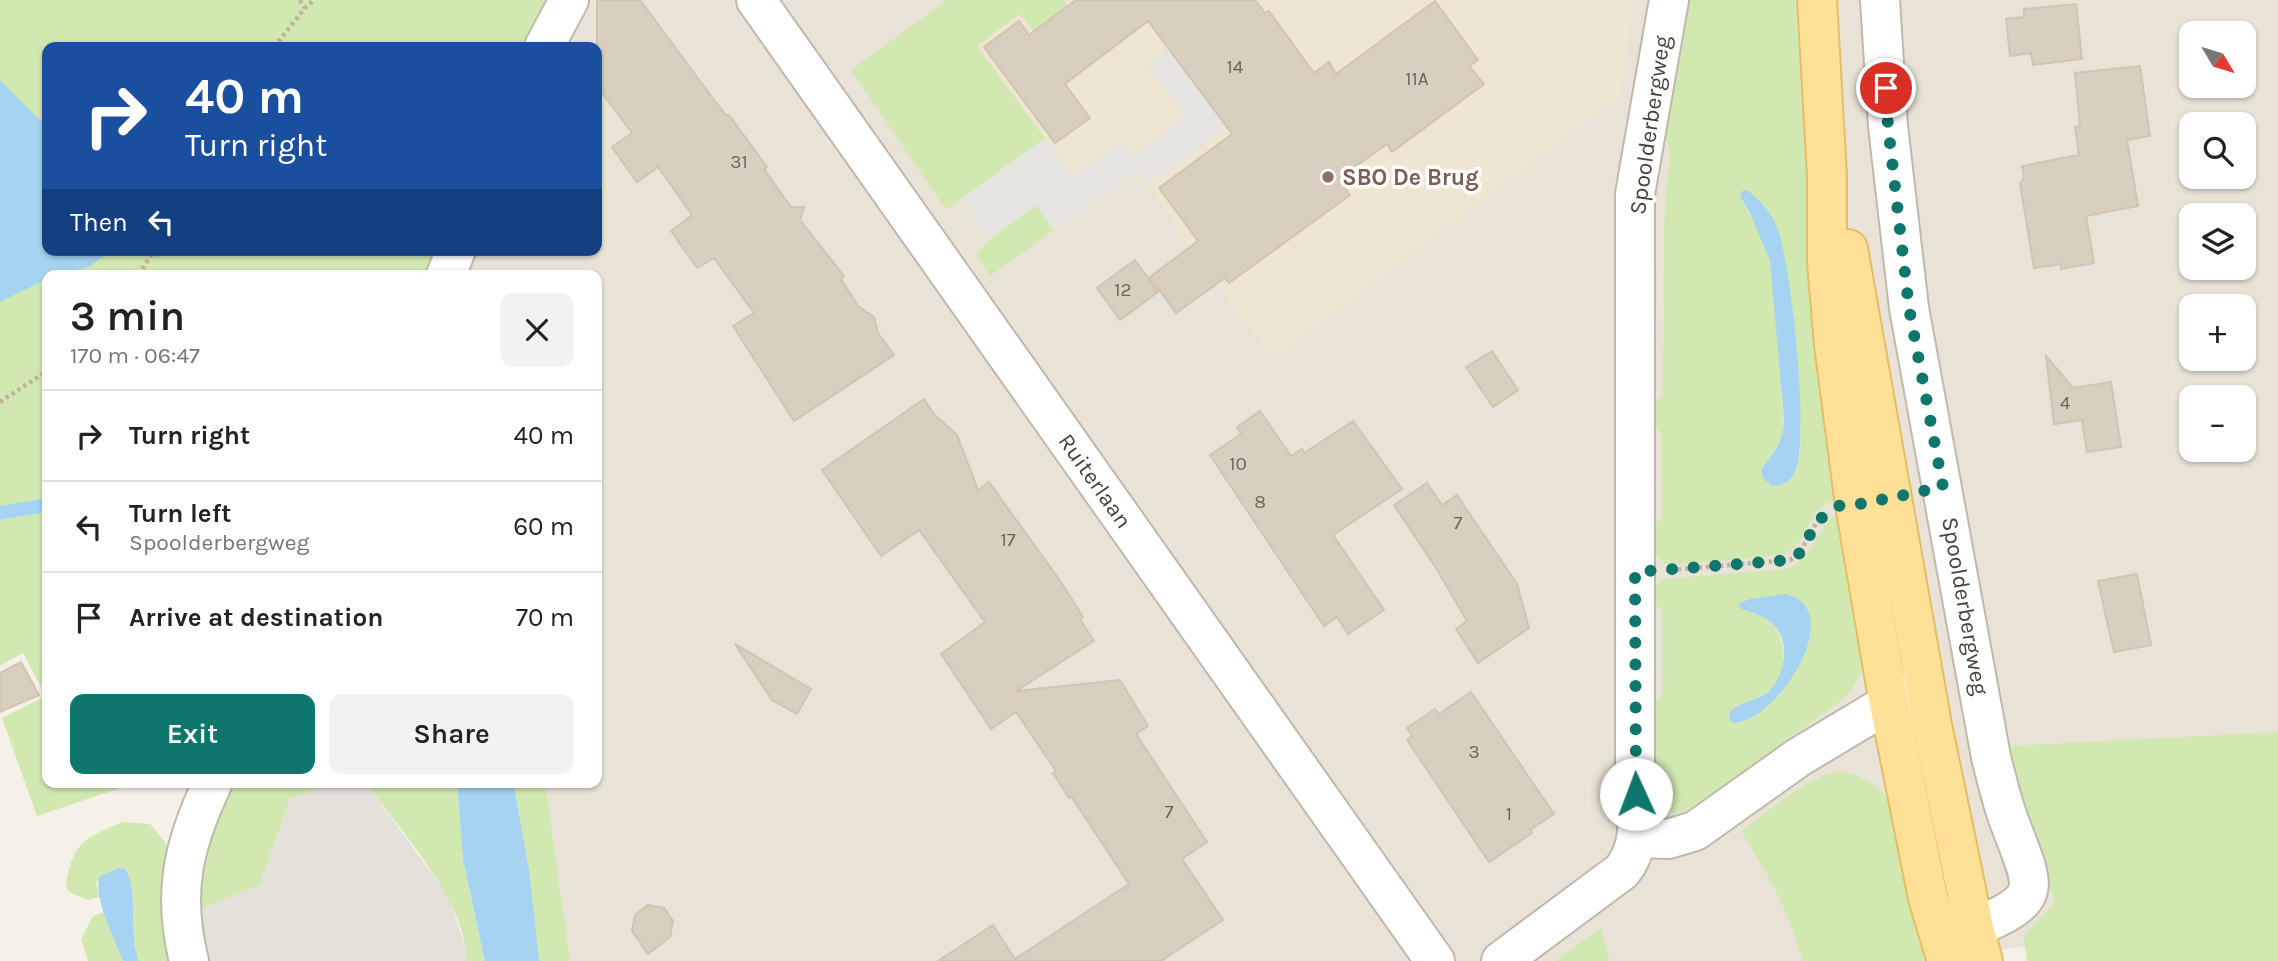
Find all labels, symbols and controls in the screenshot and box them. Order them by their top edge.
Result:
north arrow [2179,21,2256,98]
map controls [2179,21,2256,462]
street label: Spoolderbergweg [1624,34,1676,216]
house number: 14 [1227,56,1244,78]
pin [1856,58,1916,118]
text: 40 m [185,68,304,125]
house number: 11A [1405,68,1429,90]
icon: arrive [1867,69,1905,107]
icon: right [70,70,161,161]
button: search [2179,112,2256,189]
text: Turn right [185,127,327,164]
house number: 31 [730,151,748,173]
place label: SBO De Brug [1342,164,1479,191]
marker: SBO De Brug [1320,169,1336,185]
icon: left [142,203,180,241]
button: layers [2179,203,2256,280]
text: Then [70,207,128,238]
house number: 12 [1114,279,1132,301]
text: 3 min [70,291,185,341]
button: close [500,293,574,367]
button: + [2179,294,2256,371]
text: 170 m · 06:47 [70,342,200,369]
button: − [2179,385,2256,462]
house number: 4 [2060,392,2071,414]
icon: right [70,417,108,455]
text: Turn right [129,420,250,451]
text: 40 m [514,420,574,451]
street label: Ruiterlaan [1053,428,1137,534]
house number: 10 [1229,453,1247,475]
house number: 8 [1254,491,1266,513]
text: Turn left [129,498,231,529]
icon: left [70,508,108,546]
text: 60 m [513,511,574,542]
house number: 7 [1454,512,1463,534]
street label: Spoolderbergweg [1936,515,1994,697]
text: Spoolderbergweg [129,529,310,556]
house number: 17 [1000,529,1016,551]
icon: arrive [70,599,108,637]
text: Arrive at destination [129,602,383,633]
text: 70 m [516,602,574,633]
button: Exit [70,694,315,774]
button: Share [329,694,574,774]
house number: 3 [1468,741,1480,763]
position arrow [1599,757,1673,831]
house number: 7 [1165,801,1174,823]
house number: 1 [1506,803,1512,825]

